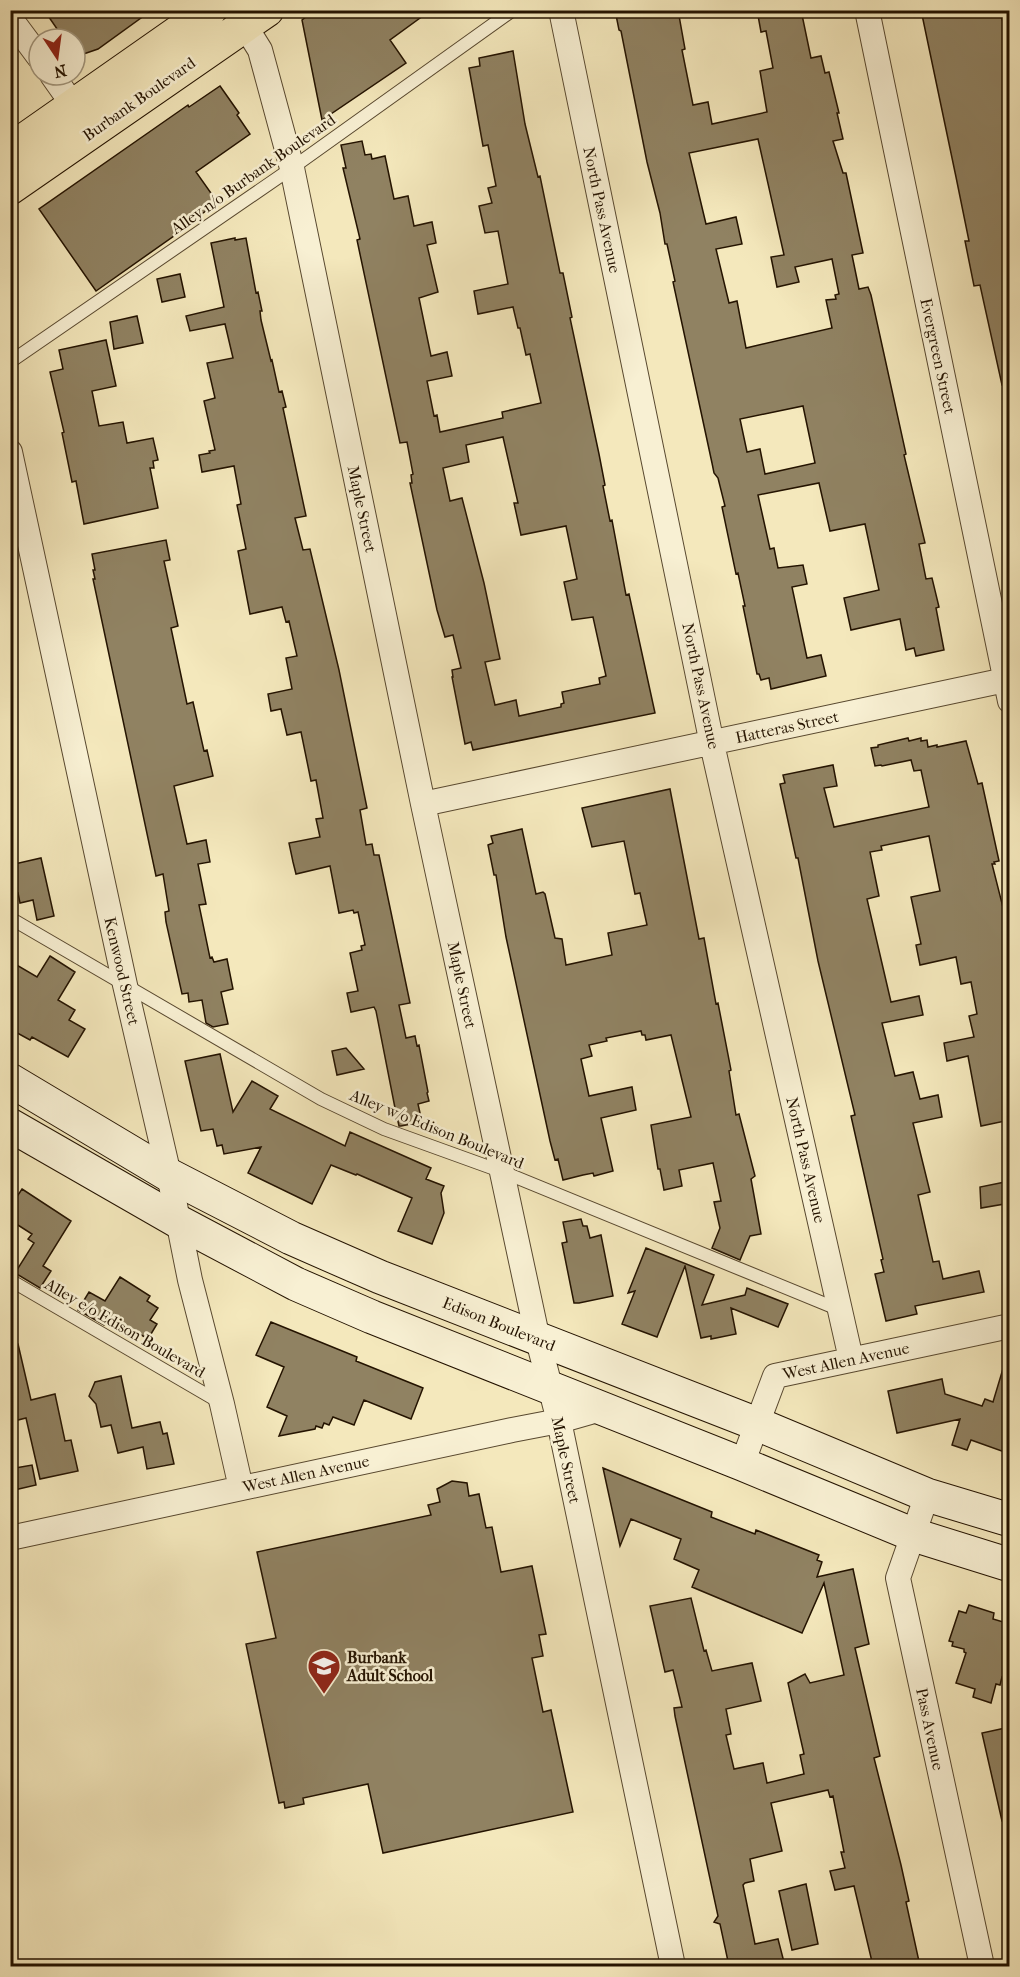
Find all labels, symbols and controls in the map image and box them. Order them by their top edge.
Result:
north arrow [27,27,87,87]
street label: Burbank Boulevard [79,53,199,145]
text: N [51,61,68,82]
street label: Alley n/o Burbank Boulevard [166,110,339,239]
street label: North Pass Avenue [579,145,625,275]
street label: Evergreen Street [916,296,960,416]
street label: Maple Street [344,464,381,555]
street label: North Pass Avenue [678,621,724,751]
street label: Hatteras Street [734,707,841,747]
street label: Kenwood Street [100,915,144,1027]
street label: Maple Street [444,940,481,1031]
street label: Alley w/o Edison Boulevard [346,1085,527,1173]
street label: North Pass Avenue [782,1095,830,1225]
street label: Alley e/o Edison Boulevard [41,1274,209,1382]
street label: Edison Boulevard [440,1293,558,1355]
street label: West Allen Avenue [780,1338,911,1384]
street label: Maple Street [548,1415,585,1506]
street label: West Allen Avenue [240,1451,371,1497]
school or university icon: Burbank Adult School [306,1648,342,1695]
place label: Burbank Adult School [346,1648,434,1685]
street label: Pass Avenue [912,1686,948,1772]

